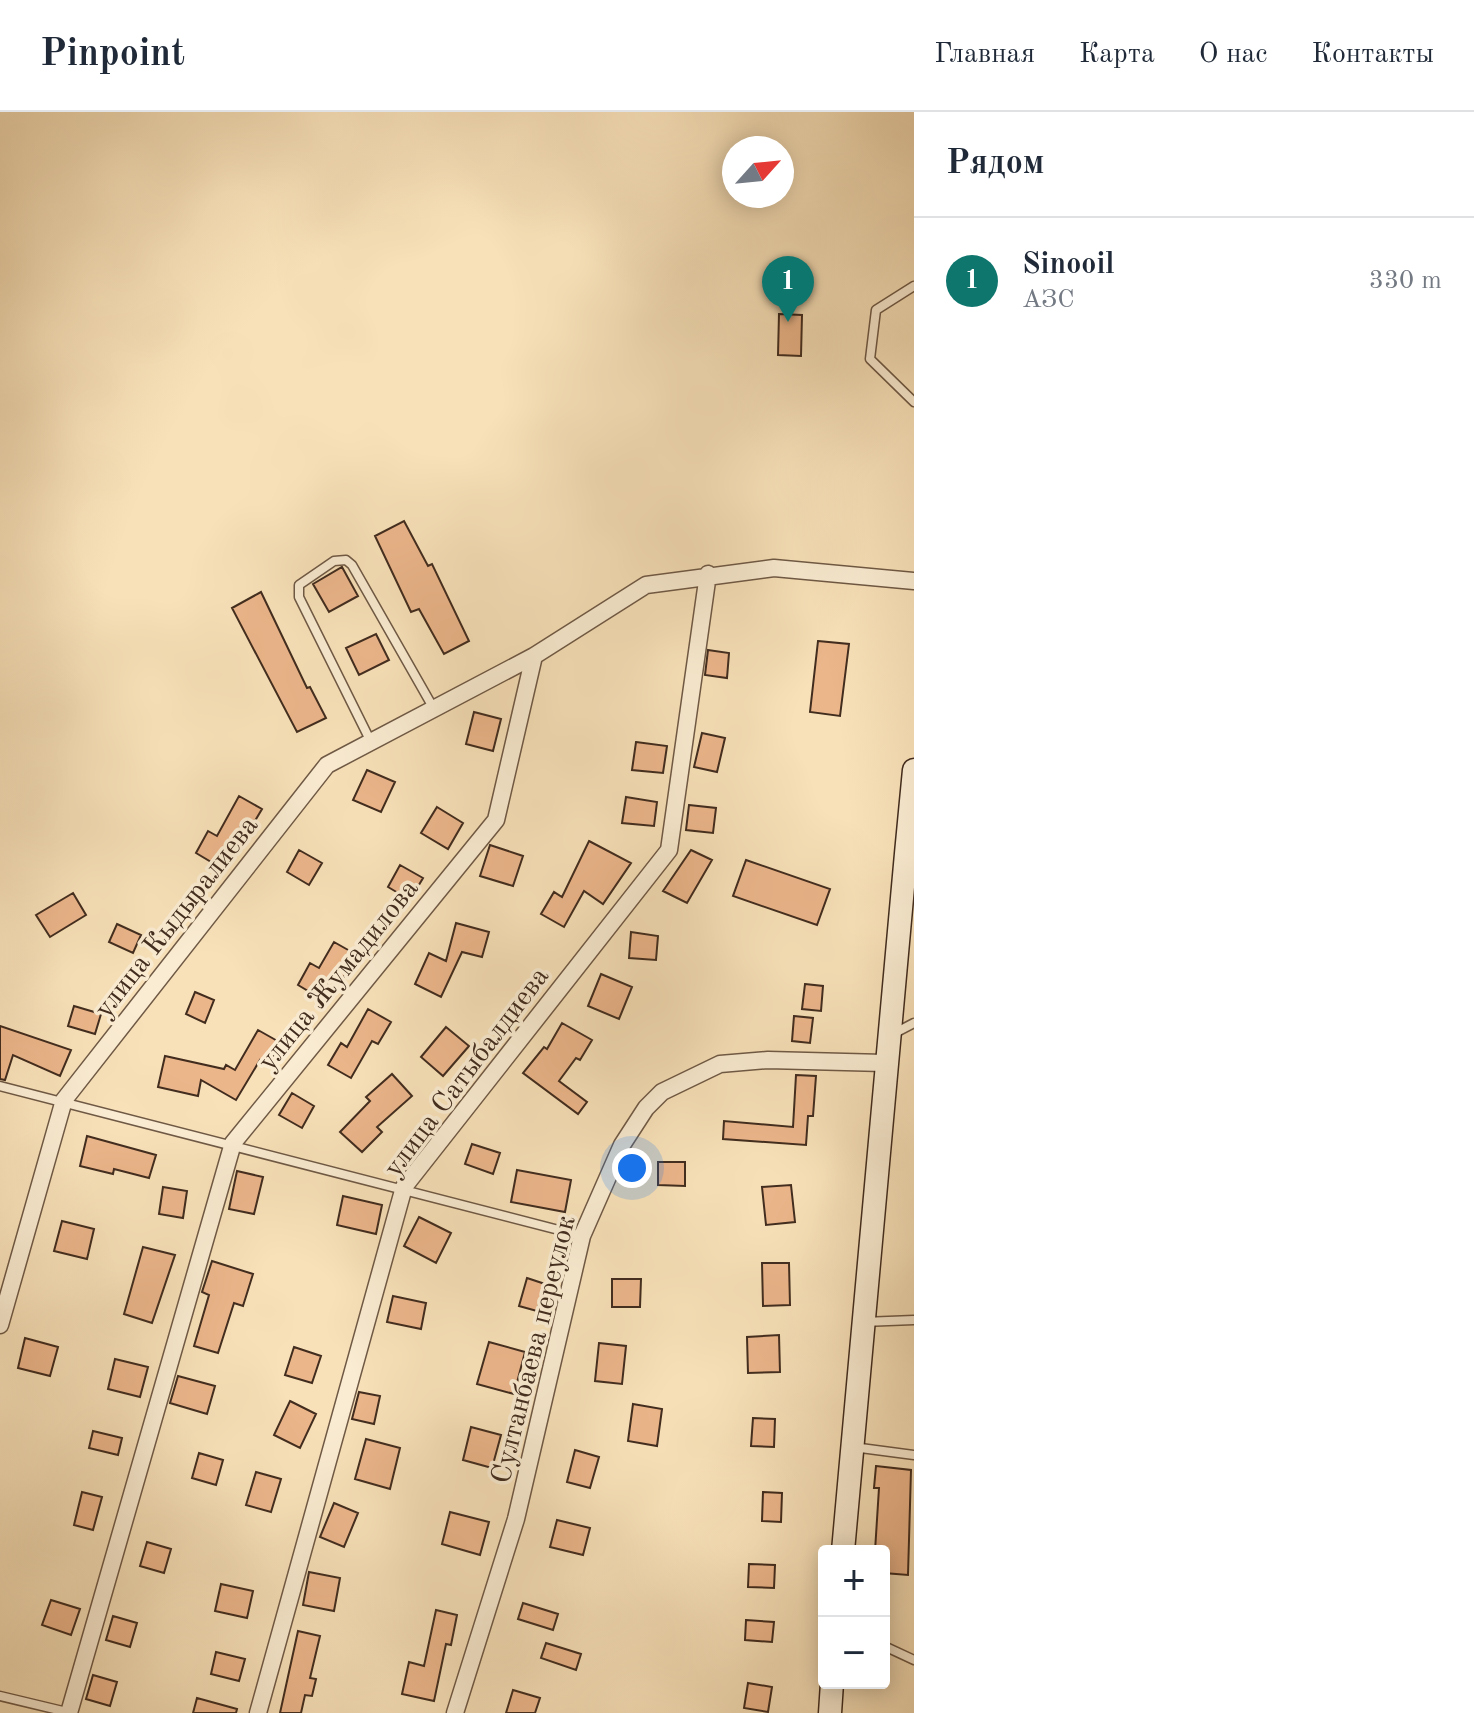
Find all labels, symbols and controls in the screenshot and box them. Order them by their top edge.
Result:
text: Pinpoint [40,36,185,74]
text: Главная [934,41,1035,69]
text: Карта [1079,41,1155,69]
text: О нас [1199,41,1268,69]
text: Контакты [1312,41,1434,69]
north arrow [722,136,794,208]
text: Рядом [946,147,1045,181]
text: Sinooil [1022,250,1115,280]
pin: 1 [762,256,814,322]
text: 1 [964,268,980,294]
text: 330 m [1369,268,1442,294]
text: АЗС [1022,287,1075,313]
street label: улица Кыдыралиева [90,812,264,1024]
street label: улица Жумадилова [254,875,425,1077]
street label: улица Сатыбалдиева [380,963,555,1183]
your location [612,1148,652,1188]
street label: Султанбаева переулок [488,1213,582,1487]
map controls [818,1545,890,1689]
button: + [818,1545,890,1617]
button: − [818,1617,890,1689]

